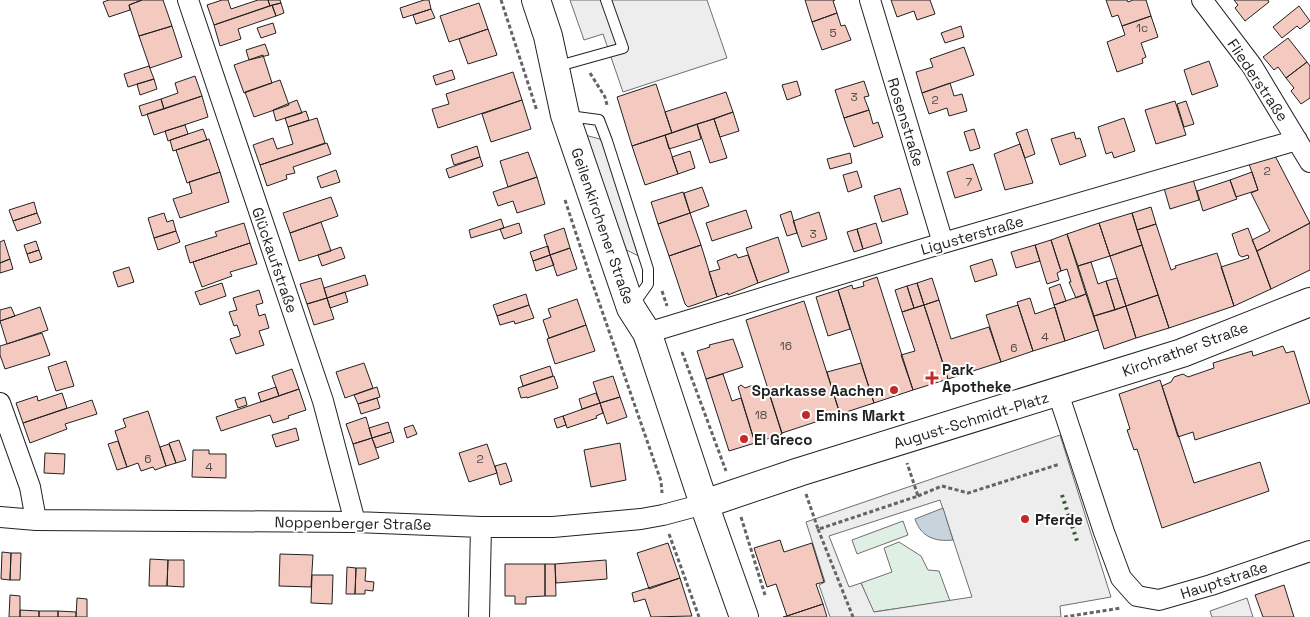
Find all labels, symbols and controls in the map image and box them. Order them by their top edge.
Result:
house number: 1c [1136,20,1148,36]
house number: 5 [829,25,837,41]
street label: Fliederstraße [1223,35,1293,125]
street label: Rosenstraße [884,75,929,169]
house number: 3 [850,89,858,105]
house number: 2 [931,92,939,108]
street label: Geilenkirchener Straße [567,145,639,307]
house number: 2 [1263,163,1271,179]
house number: 7 [966,174,973,190]
street label: Glückaufstraße [248,205,302,316]
street label: Ligusterstraße [918,211,1026,259]
house number: 3 [809,226,817,242]
street label: Kirchrather Straße [1119,317,1251,381]
house number: 4 [1041,329,1049,345]
house number: 16 [780,338,792,354]
house number: 6 [1010,340,1018,356]
place label: Park Apotheke [942,360,1012,396]
marker: Park Apotheke [926,372,938,384]
place label: Sparkasse Aachen [752,381,884,400]
marker: Sparkasse Aachen [888,384,900,396]
street label: August-Schmidt-Platz [891,387,1051,453]
place label: Emins Markt [816,406,905,425]
house number: 18 [755,407,767,423]
marker: Emins Markt [800,409,812,421]
place label: El Greco [754,430,812,449]
marker: El Greco [738,433,750,445]
house number: 6 [144,451,152,467]
house number: 2 [476,451,484,467]
house number: 4 [205,459,213,475]
place label: Pferde [1035,510,1083,529]
street label: Noppenberger Straße [274,512,432,534]
marker: Pferde [1019,513,1031,525]
street label: Hauptstraße [1178,557,1270,603]

